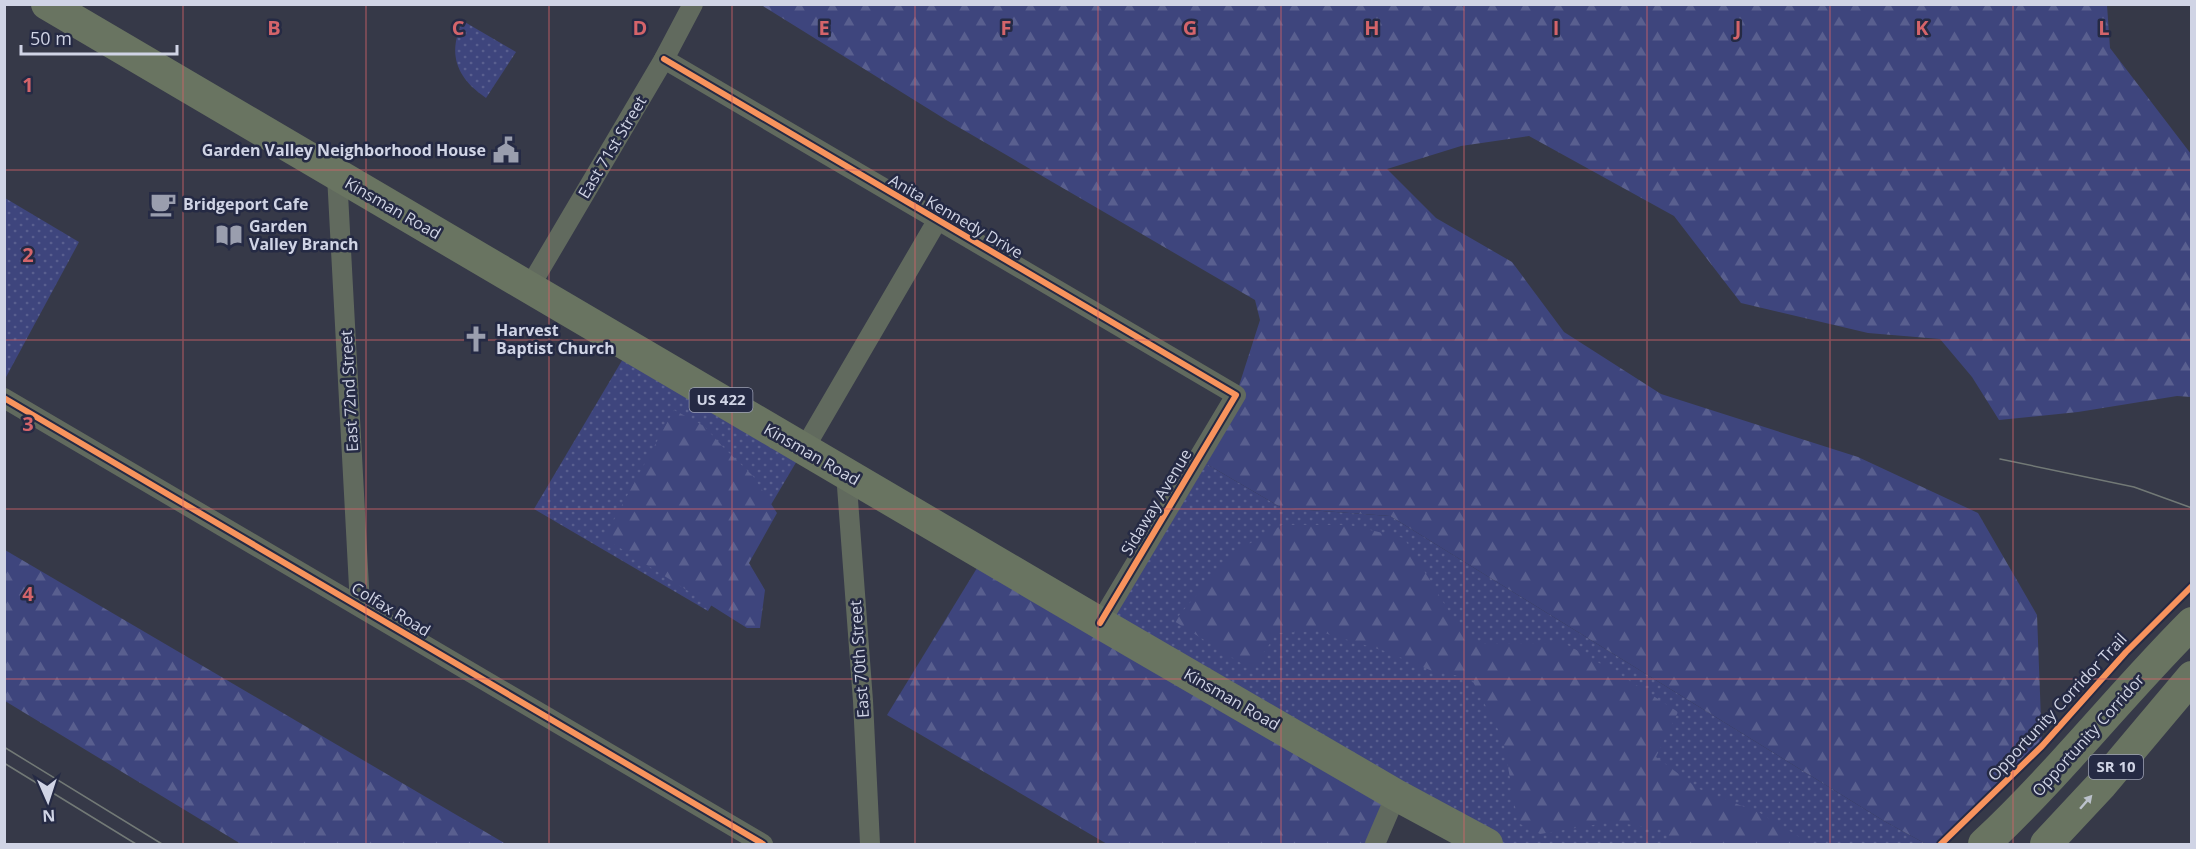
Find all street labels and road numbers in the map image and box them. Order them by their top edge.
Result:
street label: East 71st Street [573,91,651,202]
street label: Anita Kennedy Drive [885,169,1027,263]
street label: Kinsman Road [341,172,445,244]
street label: East 72nd Street [335,329,363,452]
road number: US 422 [690,388,752,412]
street label: Kinsman Road [760,418,864,490]
street label: Sidaway Avenue [1115,445,1197,559]
street label: Colfax Road [347,577,435,641]
street label: East 70th Street [844,599,874,719]
street label: Opportunity Corridor Trail [1984,629,2130,785]
street label: Kinsman Road [1180,663,1284,735]
street label: Opportunity Corridor [2028,670,2148,800]
road number: SR 10 [2089,755,2143,779]

